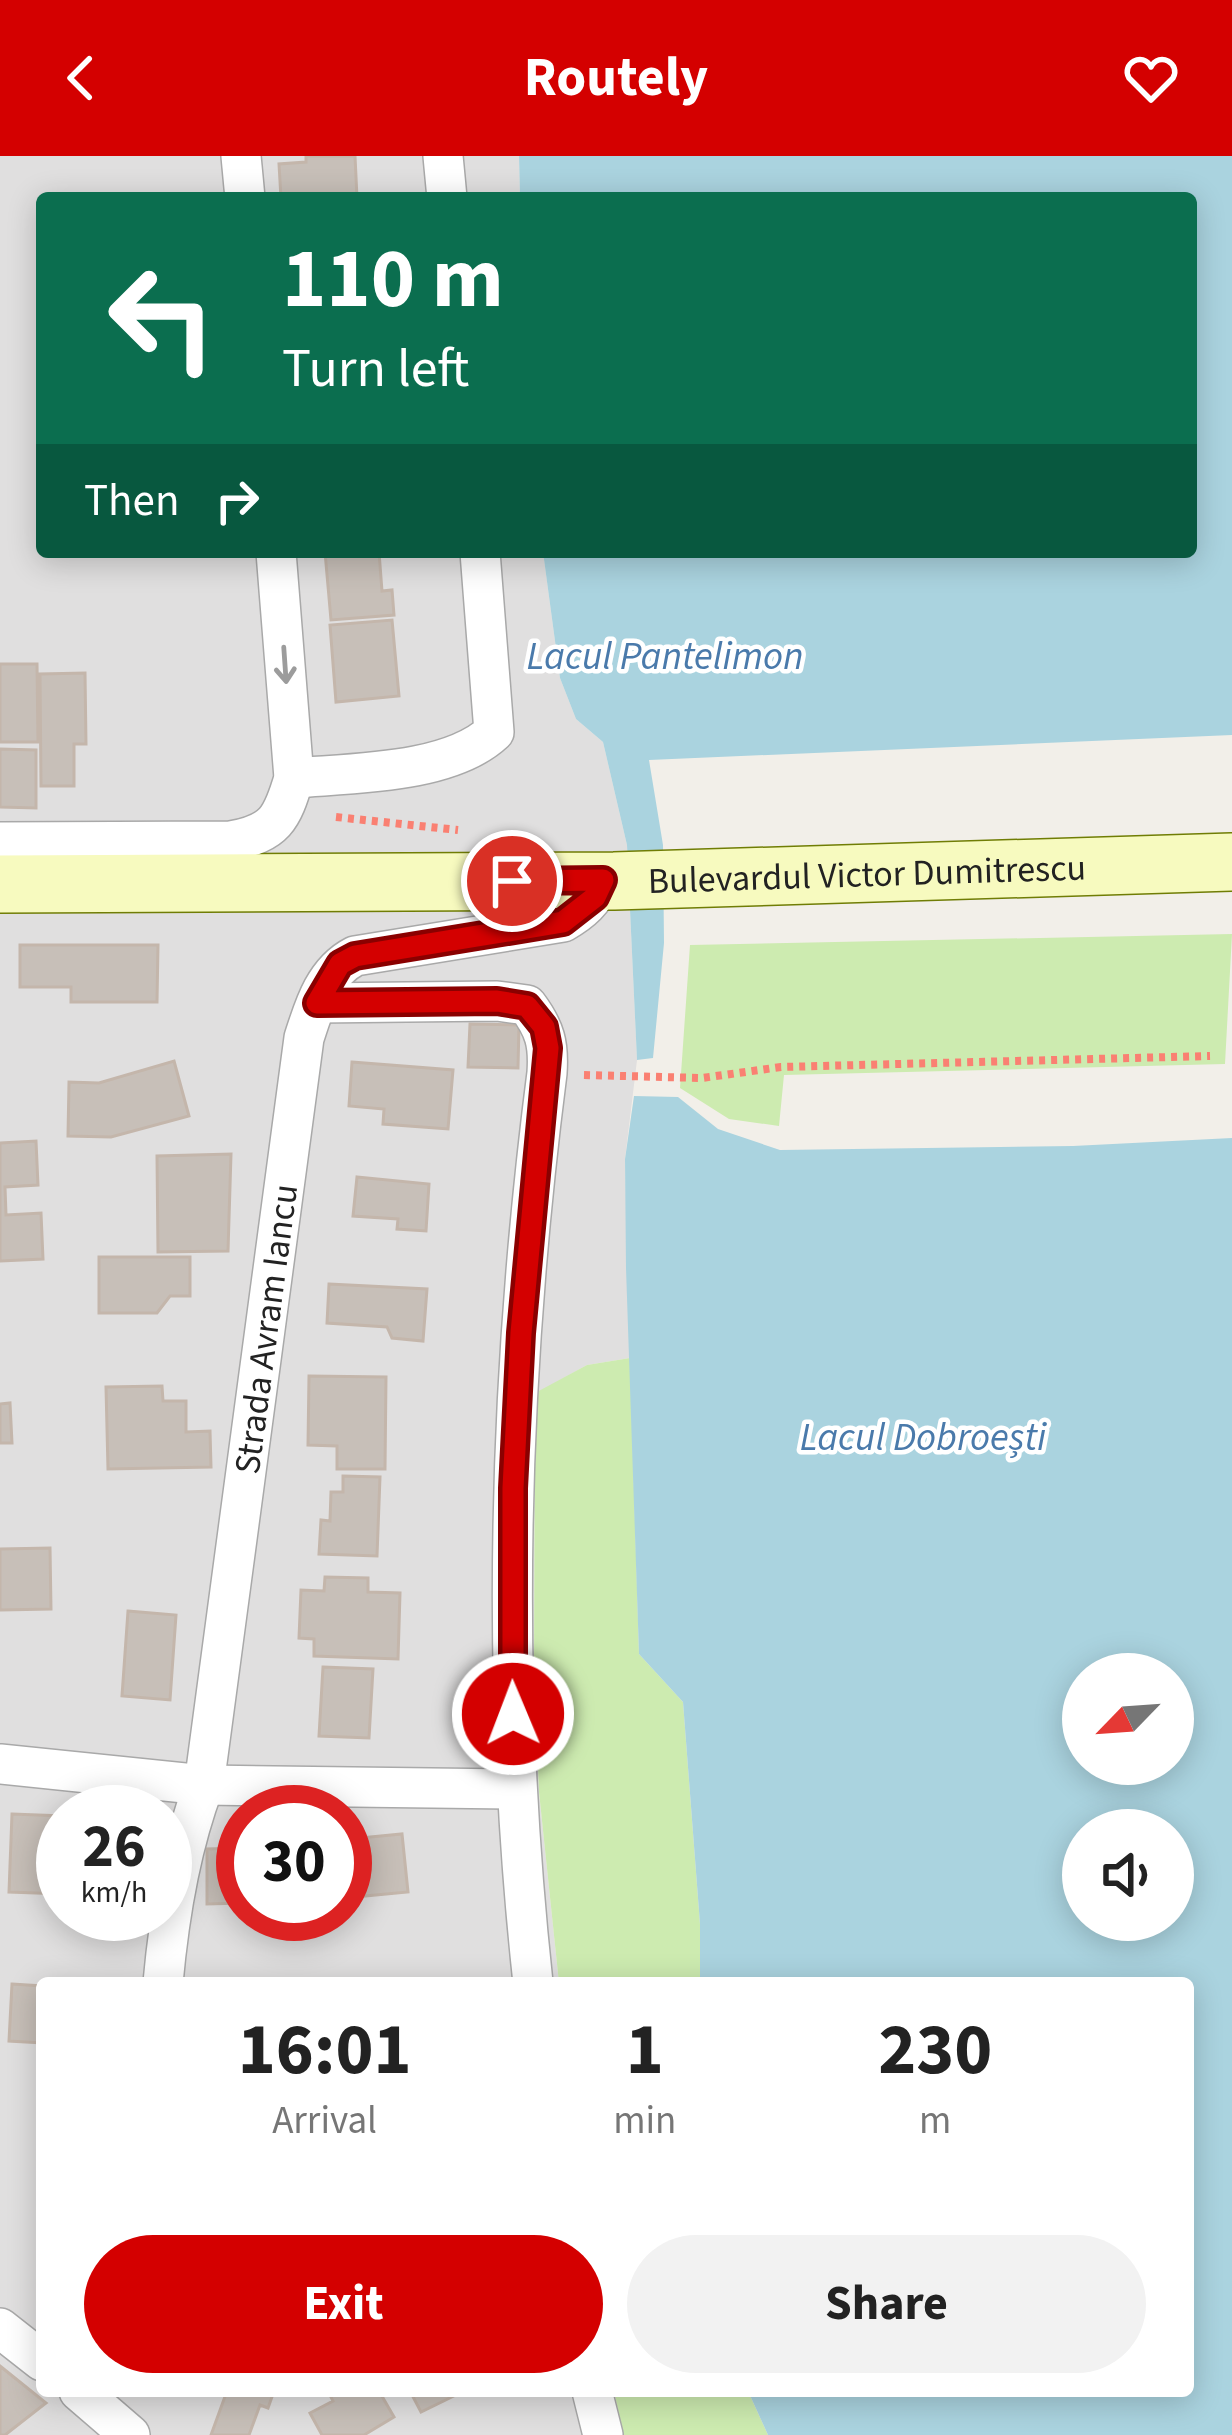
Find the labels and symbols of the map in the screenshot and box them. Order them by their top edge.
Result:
water label: Lacul Pantelimon [527,629,803,685]
one-way arrow [274,645,297,684]
pin [461,830,563,932]
street label: Bulevardul Victor Dumitrescu [647,842,1087,907]
street label: Strada Avram Iancu [222,1181,311,1477]
water label: Lacul Dobroești [800,1410,1047,1466]
position arrow [450,1651,576,1777]
north arrow [1062,1653,1194,1785]
speed limit sign: 30 [216,1785,372,1941]

